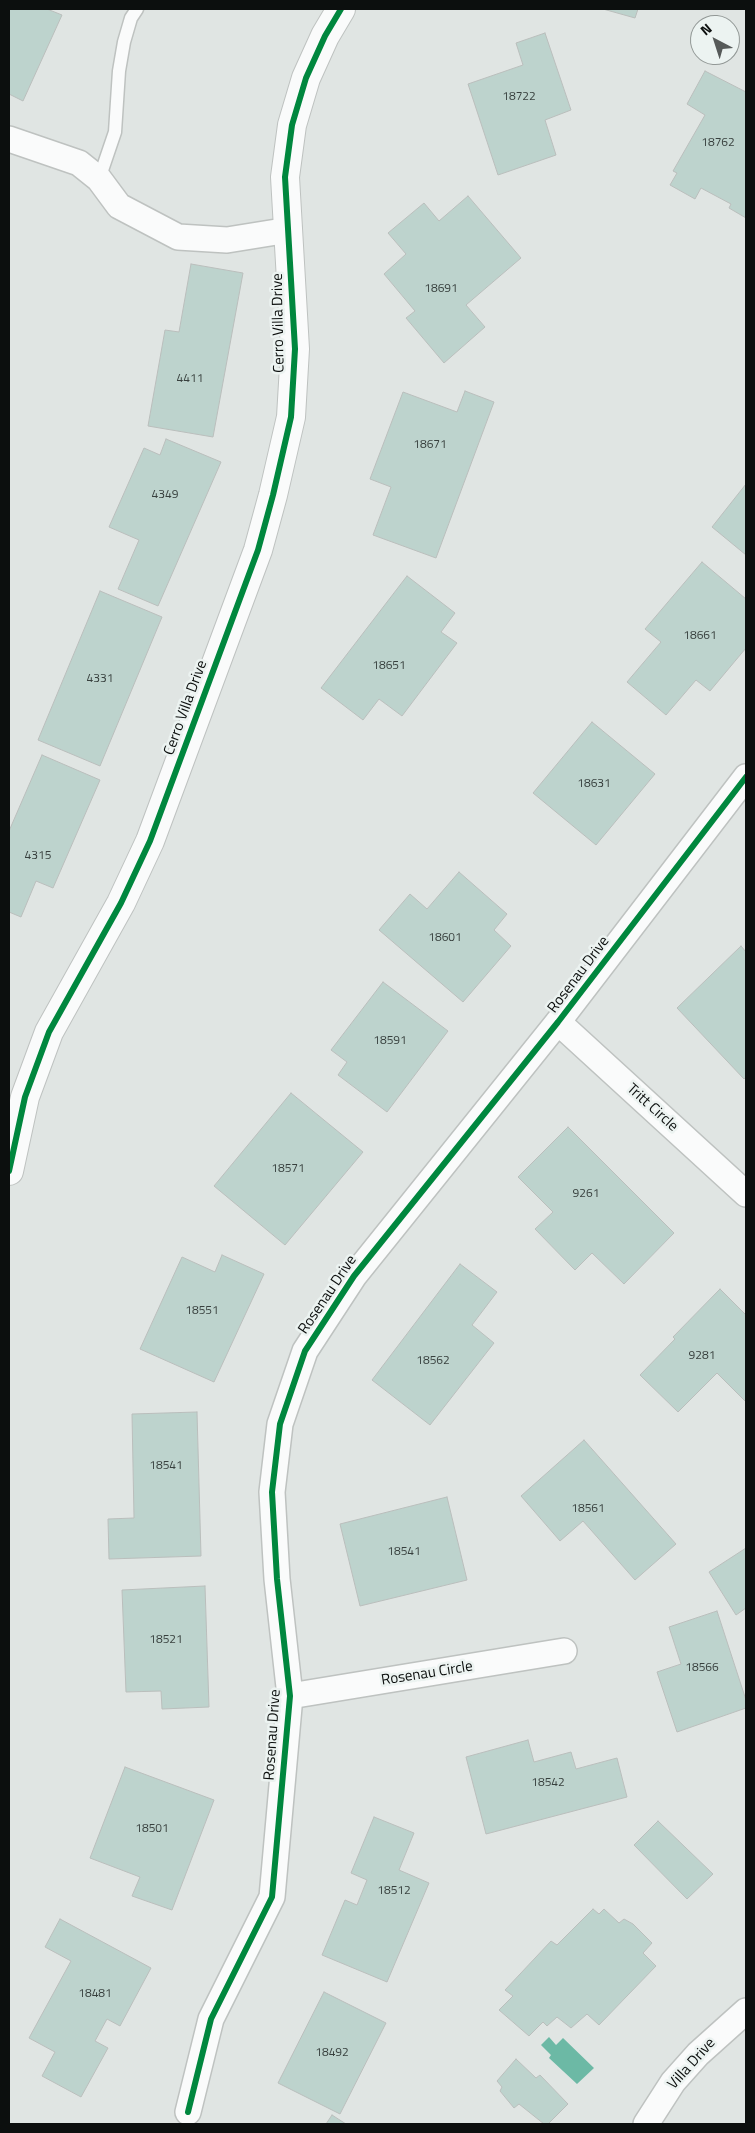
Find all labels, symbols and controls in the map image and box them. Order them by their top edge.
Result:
north arrow [690,15,740,65]
text: N [695,18,716,40]
house number: 18722 [502,90,536,104]
house number: 18762 [701,136,735,150]
street label: Cerro Villa Drive [269,273,289,373]
house number: 18691 [424,282,458,296]
house number: 4411 [177,372,203,386]
house number: 18671 [413,438,447,452]
house number: 4349 [152,488,178,502]
house number: 18661 [683,629,717,643]
street label: Cerro Villa Drive [161,658,211,758]
house number: 18651 [372,659,406,673]
house number: 4331 [87,672,113,686]
house number: 18631 [577,777,611,791]
house number: 4315 [25,849,51,863]
house number: 18601 [428,931,462,945]
street label: Rosenau Drive [544,933,614,1017]
house number: 18591 [373,1034,407,1048]
street label: Tritt Circle [623,1080,681,1136]
house number: 18571 [271,1162,305,1176]
house number: 9261 [573,1187,599,1201]
street label: Rosenau Drive [295,1252,361,1338]
house number: 18551 [185,1304,219,1318]
house number: 9281 [689,1349,715,1363]
house number: 18562 [416,1354,450,1368]
house number: 18541 [149,1459,183,1473]
house number: 18561 [571,1502,605,1516]
house number: 18541 [387,1545,421,1559]
house number: 18521 [149,1633,183,1647]
street label: Rosenau Circle [380,1658,474,1690]
house number: 18566 [685,1661,719,1675]
street label: Rosenau Drive [261,1689,285,1781]
house number: 18542 [531,1776,565,1790]
house number: 18501 [135,1822,169,1836]
house number: 18512 [377,1884,411,1898]
house number: 18481 [78,1987,112,2001]
street label: Villa Drive [664,2035,720,2093]
house number: 18492 [315,2046,349,2060]

